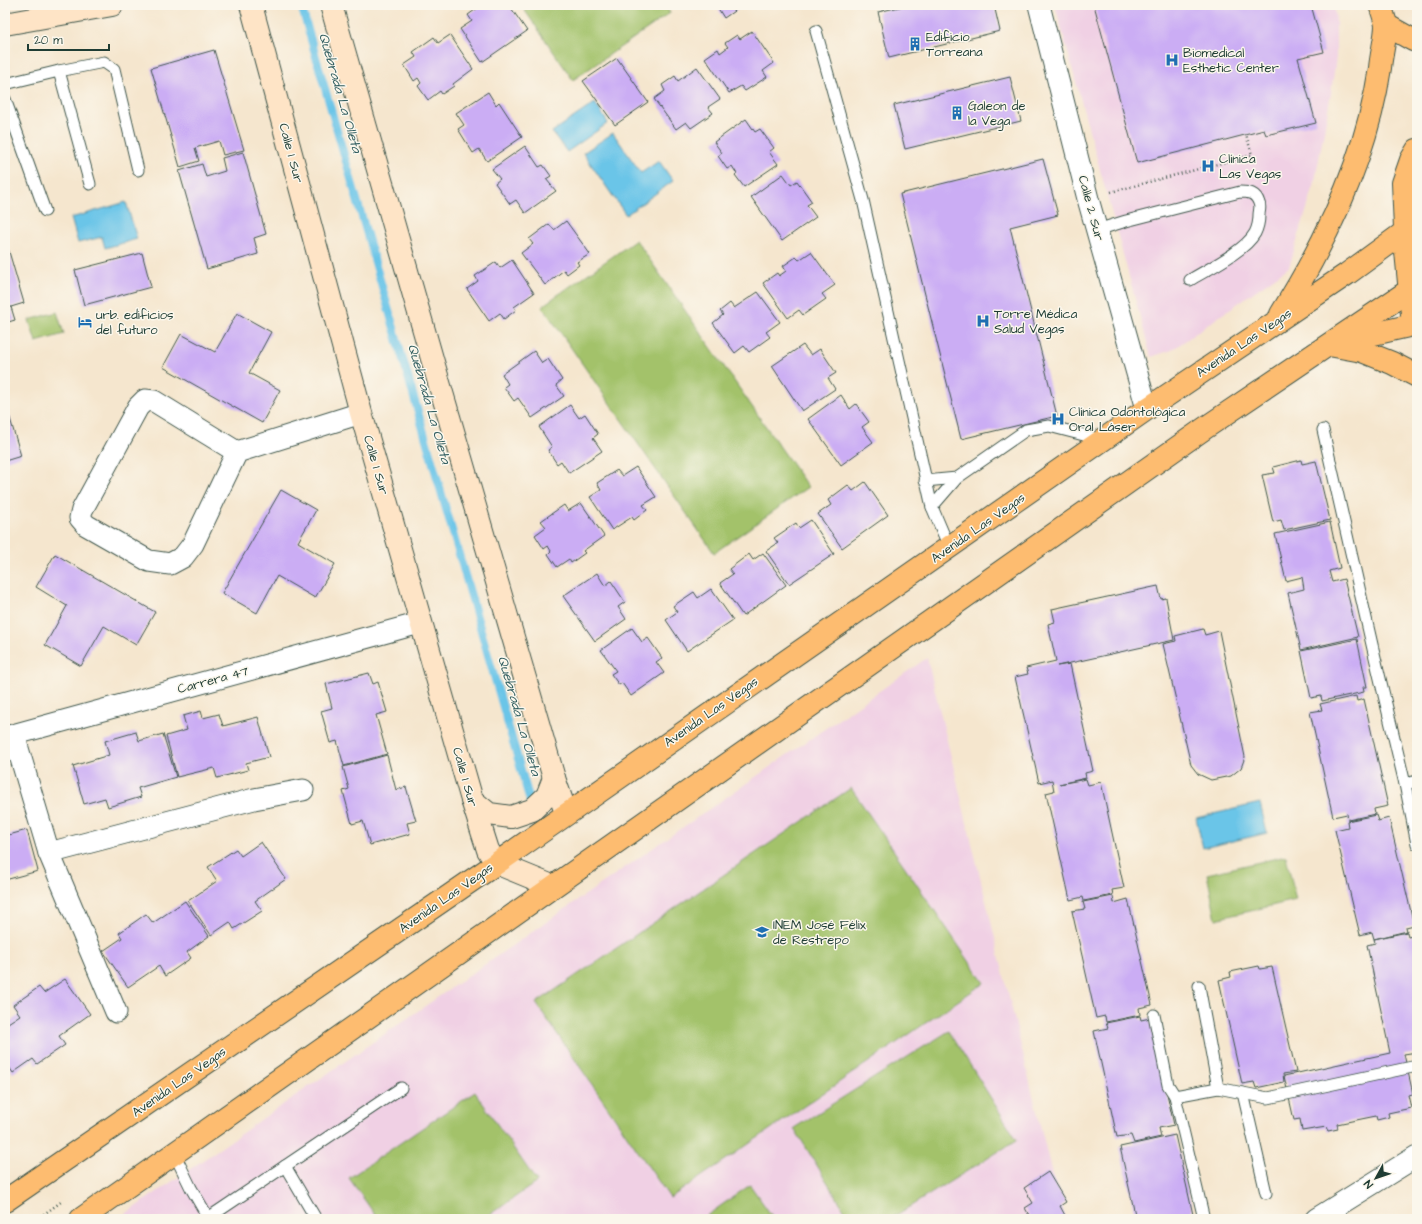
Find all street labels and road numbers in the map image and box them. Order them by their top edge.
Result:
street label: Calle 1 Sur [274,121,308,185]
street label: Calle 2 Sur [1074,173,1108,243]
street label: Avenida Las Vegas [1193,304,1296,382]
street label: Calle 1 Sur [359,433,393,497]
street label: Avenida Las Vegas [927,488,1030,568]
street label: Carrera 47 [175,662,251,698]
street label: Avenida Las Vegas [660,672,763,752]
street label: Calle 1 Sur [448,745,482,809]
street label: Avenida Las Vegas [395,858,498,938]
street label: Avenida Las Vegas [128,1042,231,1122]

